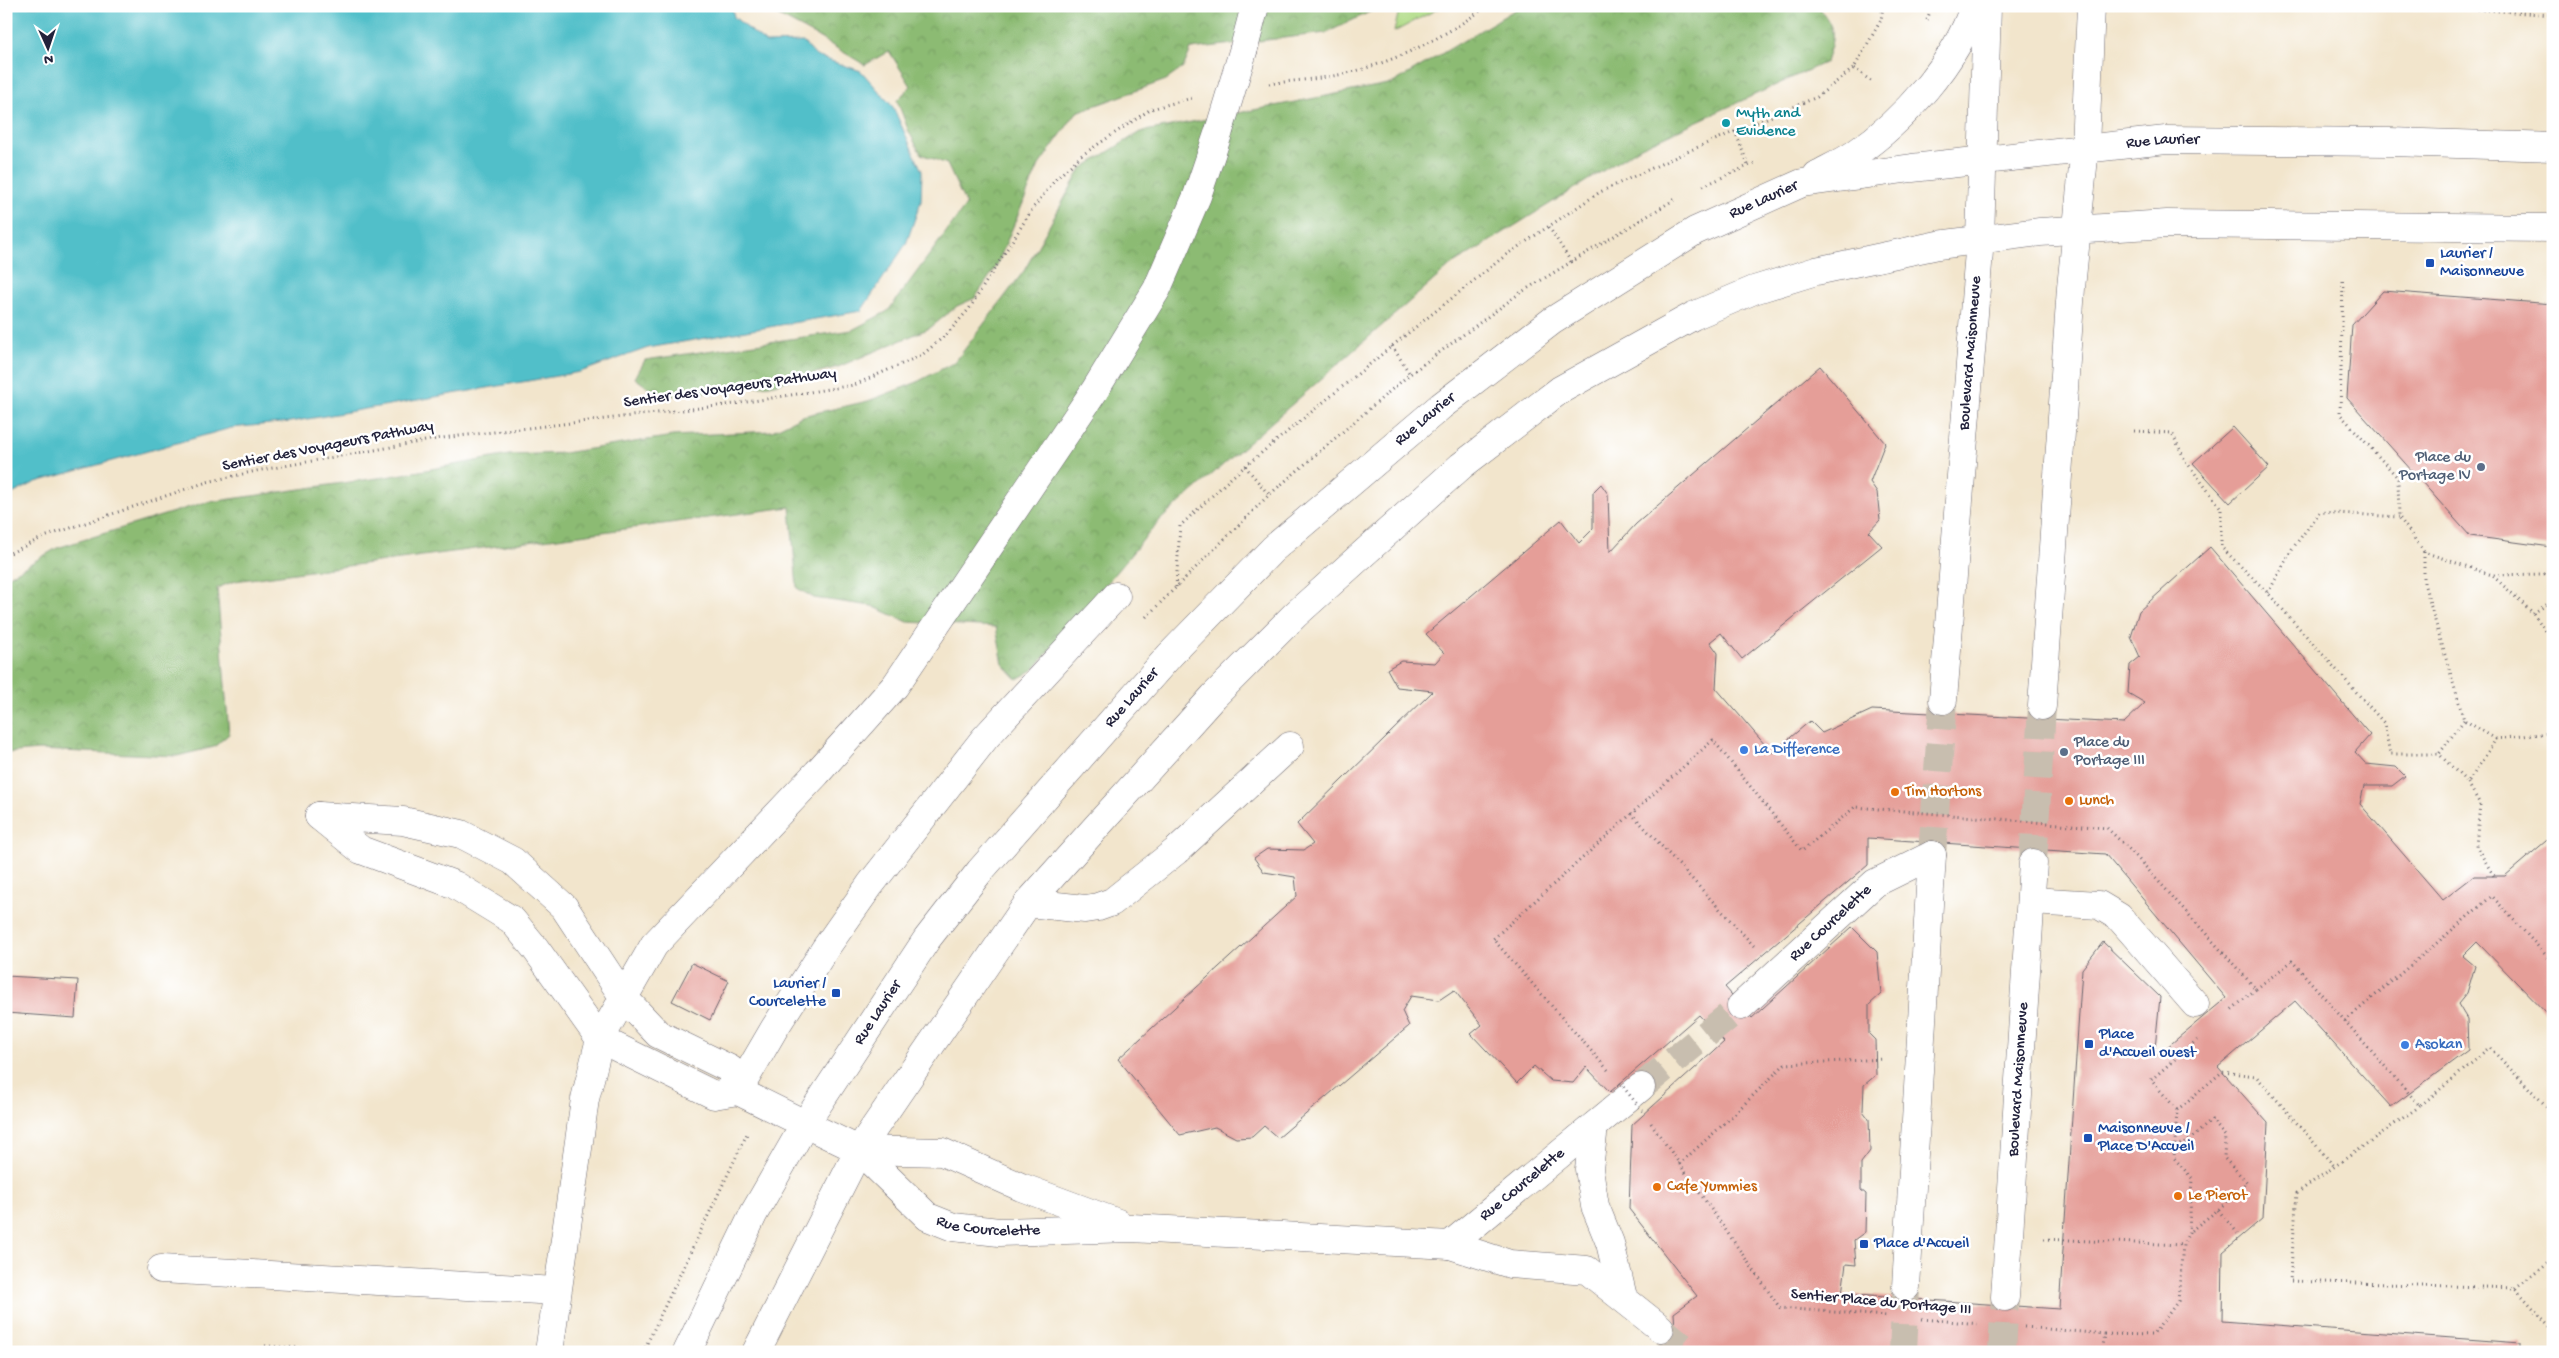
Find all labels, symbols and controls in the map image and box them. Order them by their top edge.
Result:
north arrow [22,22,72,72]
text: N [44,50,54,67]
place label: Myth and Evidence [1736,105,1801,142]
marker: Myth and Evidence [1720,117,1732,129]
street label: Rue Laurier [2125,130,2201,154]
street label: Rue Laurier [1726,176,1802,224]
place label: Laurier / Maisonneuve [2440,245,2525,282]
marker: Laurier / Maisonneuve [2424,257,2436,269]
street label: Boulevard Maisonneuve [1955,275,1987,432]
street label: Sentier des Voyageurs Pathway [622,365,838,413]
street label: Rue Laurier [1391,388,1460,450]
street label: Sentier des Voyageurs Pathway [221,417,435,477]
place label: Place du Portage IV [2398,449,2471,486]
marker: Place du Portage IV [2475,461,2487,473]
street label: Rue Laurier [1101,663,1164,732]
place label: Place du Portage III [2073,734,2145,771]
place label: La Difference [1754,741,1840,760]
marker: La Difference [1738,744,1750,756]
marker: Place du Portage III [2058,746,2070,758]
place label: Tim Hortons [1904,783,1982,802]
marker: Tim Hortons [1889,786,1901,798]
place label: Lunch [2079,792,2114,811]
marker: Lunch [2063,795,2075,807]
street label: Rue Courcelette [1786,881,1877,966]
place label: Laurier / Courcelette [749,975,827,1012]
street label: Rue Laurier [850,976,907,1049]
marker: Laurier / Courcelette [830,987,842,999]
street label: Boulevard Maisonneuve [2005,1001,2034,1158]
place label: Place d'Accueil ouest [2098,1026,2197,1063]
place label: Asokan [2415,1036,2463,1055]
marker: Place d'Accueil ouest [2083,1038,2095,1050]
marker: Asokan [2399,1039,2411,1051]
place label: Maisonneuve / Place D'Accueil [2097,1120,2194,1157]
marker: Maisonneuve / Place D'Accueil [2082,1132,2094,1144]
street label: Rue Courcelette [1476,1144,1569,1226]
place label: Cafe Yummies [1667,1178,1758,1197]
marker: Cafe Yummies [1651,1181,1663,1193]
place label: Le Pierot [2188,1187,2248,1206]
marker: Le Pierot [2172,1190,2184,1202]
street label: Rue Courcelette [933,1212,1041,1242]
place label: Place d'Accueil [1873,1235,1969,1254]
marker: Place d'Accueil [1858,1238,1870,1250]
street label: Sentier Place du Portage III [1790,1286,1972,1320]

